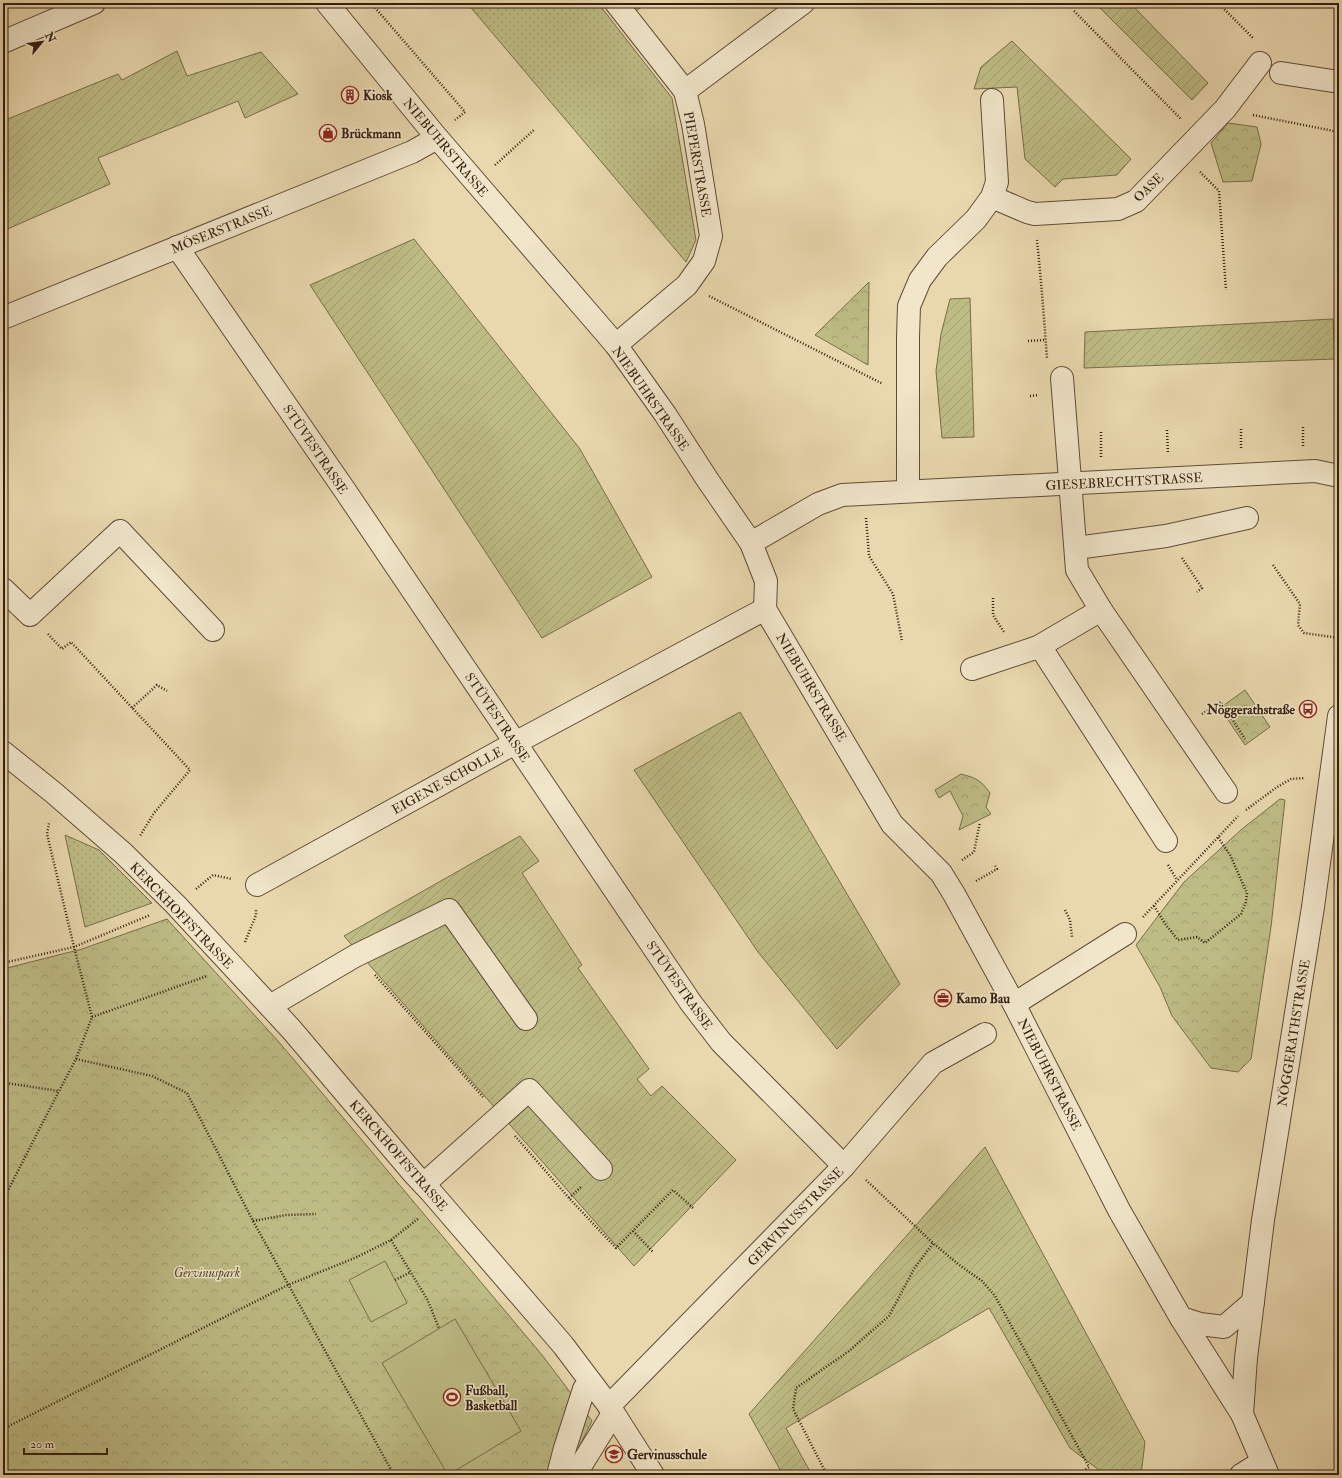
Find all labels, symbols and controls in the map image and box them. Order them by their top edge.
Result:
north arrow [22,22,62,62]
text: N [42,29,59,46]
building icon: Kiosk [340,85,360,105]
place label: Kiosk [363,88,393,104]
street label: NIEBUHRSTRASSE [399,95,491,200]
street label: PIEPERSTRASSE [680,110,714,218]
shop icon: Brückmann [318,123,338,143]
place label: Brückmann [341,126,402,142]
street label: OASE [1130,170,1167,206]
street label: MÖSERSTRASSE [169,202,274,257]
street label: NIEBUHRSTRASSE [608,343,692,454]
street label: STÜVESTRASSE [279,402,351,497]
street label: GIESEBRECHTSTRASSE [1045,470,1203,494]
street label: NIEBUHRSTRASSE [772,630,850,745]
street label: STÜVESTRASSE [461,670,533,765]
bus stop icon: Nöggerathstraße [1298,699,1318,719]
place label: Nöggerathstraße [1206,702,1296,719]
street label: EIGENE SCHOLLE [389,744,506,818]
street label: KERCKHOFFSTRASSE [126,859,236,972]
street label: STÜVESTRASSE [643,938,716,1033]
street label: NÖGGERATHSTRASSE [1274,958,1314,1108]
office icon: Kamo Bau [933,988,953,1008]
place label: Kamo Bau [956,991,1010,1007]
street label: NIEBUHRSTRASSE [1014,1016,1084,1133]
street label: KERCKHOFFSTRASSE [346,1097,451,1214]
street label: GERVINUSSTRASSE [744,1164,847,1270]
park label: Gervinuspark [174,1265,240,1281]
place label: Fußball, Basketball [465,1383,518,1414]
sports icon: Fußball, Basketball [442,1387,462,1407]
scale bar [24,1430,107,1456]
text: 20 m [30,1437,55,1452]
school or university icon: Gervinusschule [604,1444,624,1464]
place label: Gervinusschule [627,1447,708,1463]

